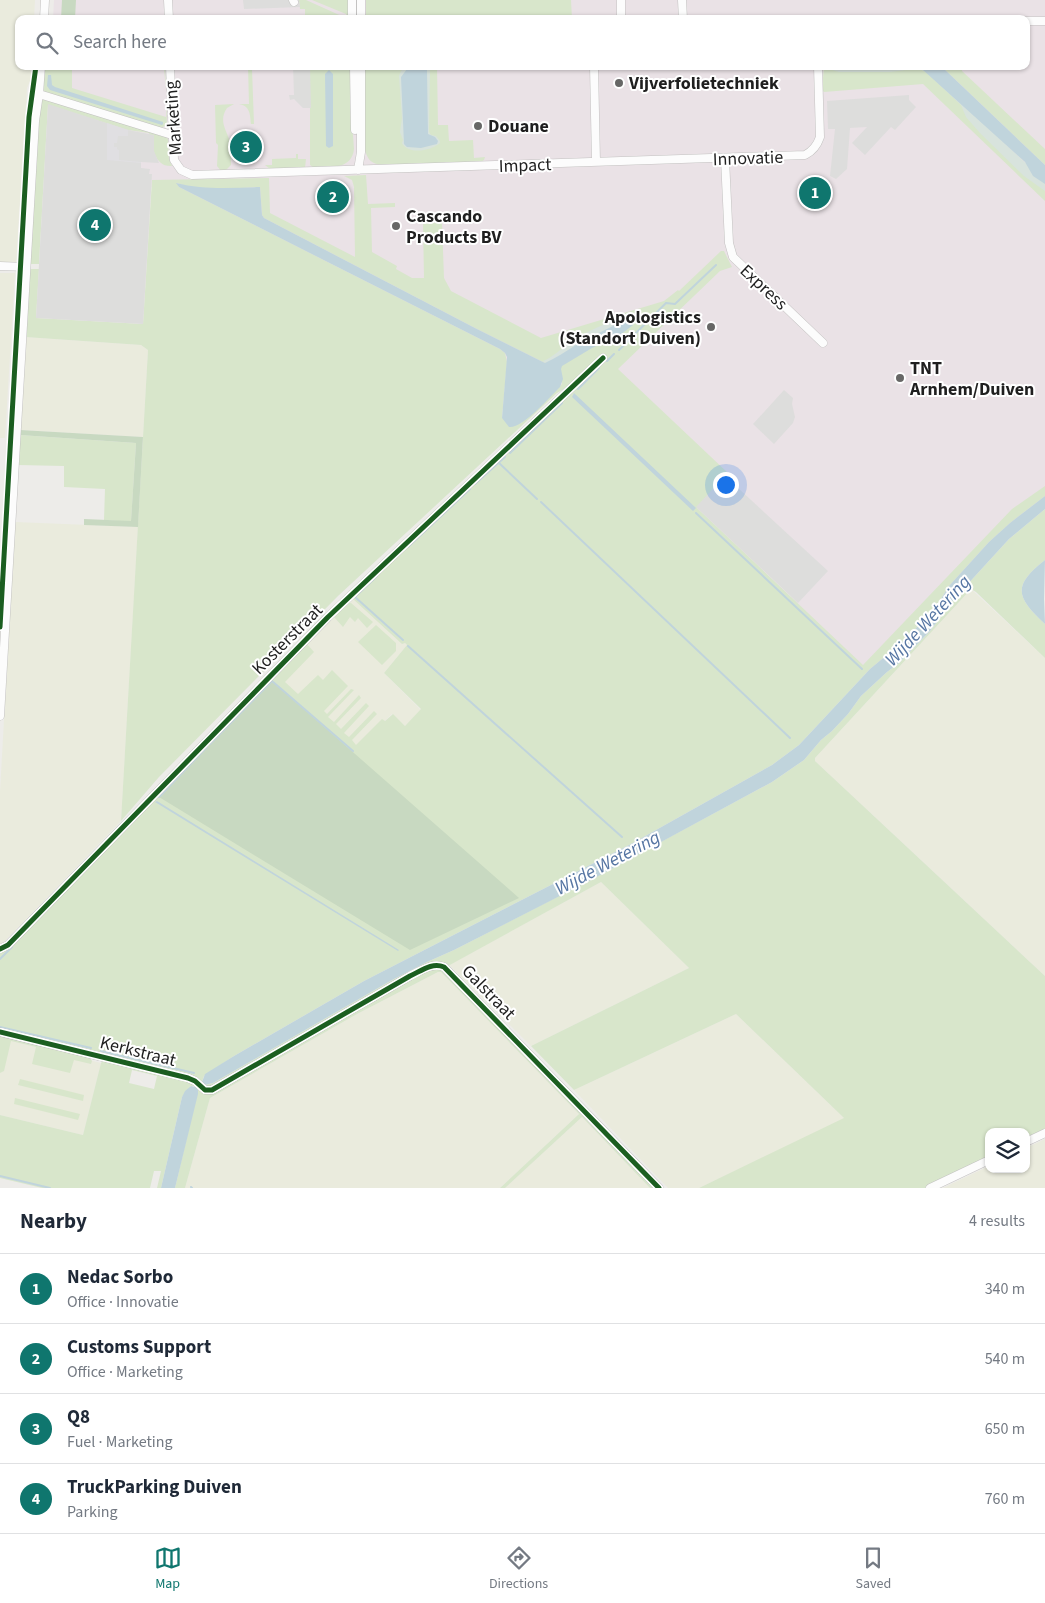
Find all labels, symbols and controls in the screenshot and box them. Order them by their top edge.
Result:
search box [15,15,1030,70]
icon: search [33,29,61,57]
text: Search here [73,29,167,56]
place label: Vijverfolietechniek [628,71,779,96]
marker: Vijverfolietechniek [613,77,625,89]
street label: Marketing [158,80,189,156]
place label: Douane [488,114,549,139]
marker: Douane [472,120,484,132]
pin: 3 [230,128,262,166]
street label: Innovatie [712,145,784,172]
street label: Impact [498,152,552,179]
pin: 1 [799,174,831,212]
pin: 2 [317,178,349,216]
place label: Cascando Products BV [406,204,502,250]
pin: 4 [79,206,111,244]
marker: Cascando Products BV [390,220,402,232]
street label: Express [734,259,793,316]
place label: Apologistics (Standort Duiven) [559,305,701,351]
marker: Apologistics (Standort Duiven) [705,321,717,333]
place label: TNT Arnhem/Duiven [909,356,1034,402]
marker: TNT Arnhem/Duiven [894,372,906,384]
your location [713,472,739,498]
water label: Wijde Wetering [879,570,977,673]
street label: Kosterstraat [246,598,328,680]
water label: Wijde Wetering [550,824,665,902]
street label: Galstraat [456,959,521,1025]
street label: Kerkstraat [97,1030,178,1073]
map controls [985,1128,1030,1173]
button: layers [985,1128,1030,1173]
text: Nearby [20,1206,87,1236]
text: 4 results [969,1210,1025,1232]
text: Nedac Sorbo [67,1264,173,1291]
text: 1 [32,1278,40,1300]
text: 340 m [985,1278,1025,1300]
text: Office · Innovatie [67,1291,179,1313]
text: Customs Support [67,1334,211,1361]
text: 2 [32,1348,40,1370]
text: 540 m [985,1348,1025,1370]
text: Office · Marketing [67,1361,183,1383]
text: Q8 [67,1404,90,1431]
text: 3 [32,1418,40,1440]
text: 650 m [985,1418,1025,1440]
text: Fuel · Marketing [67,1431,173,1453]
text: TruckParking Duiven [67,1474,242,1501]
text: 4 [32,1488,40,1510]
text: 760 m [985,1488,1025,1510]
text: Parking [67,1501,118,1523]
tab: Map [154,1544,182,1594]
tab: Directions [489,1544,548,1594]
tab: Saved [856,1544,891,1594]

